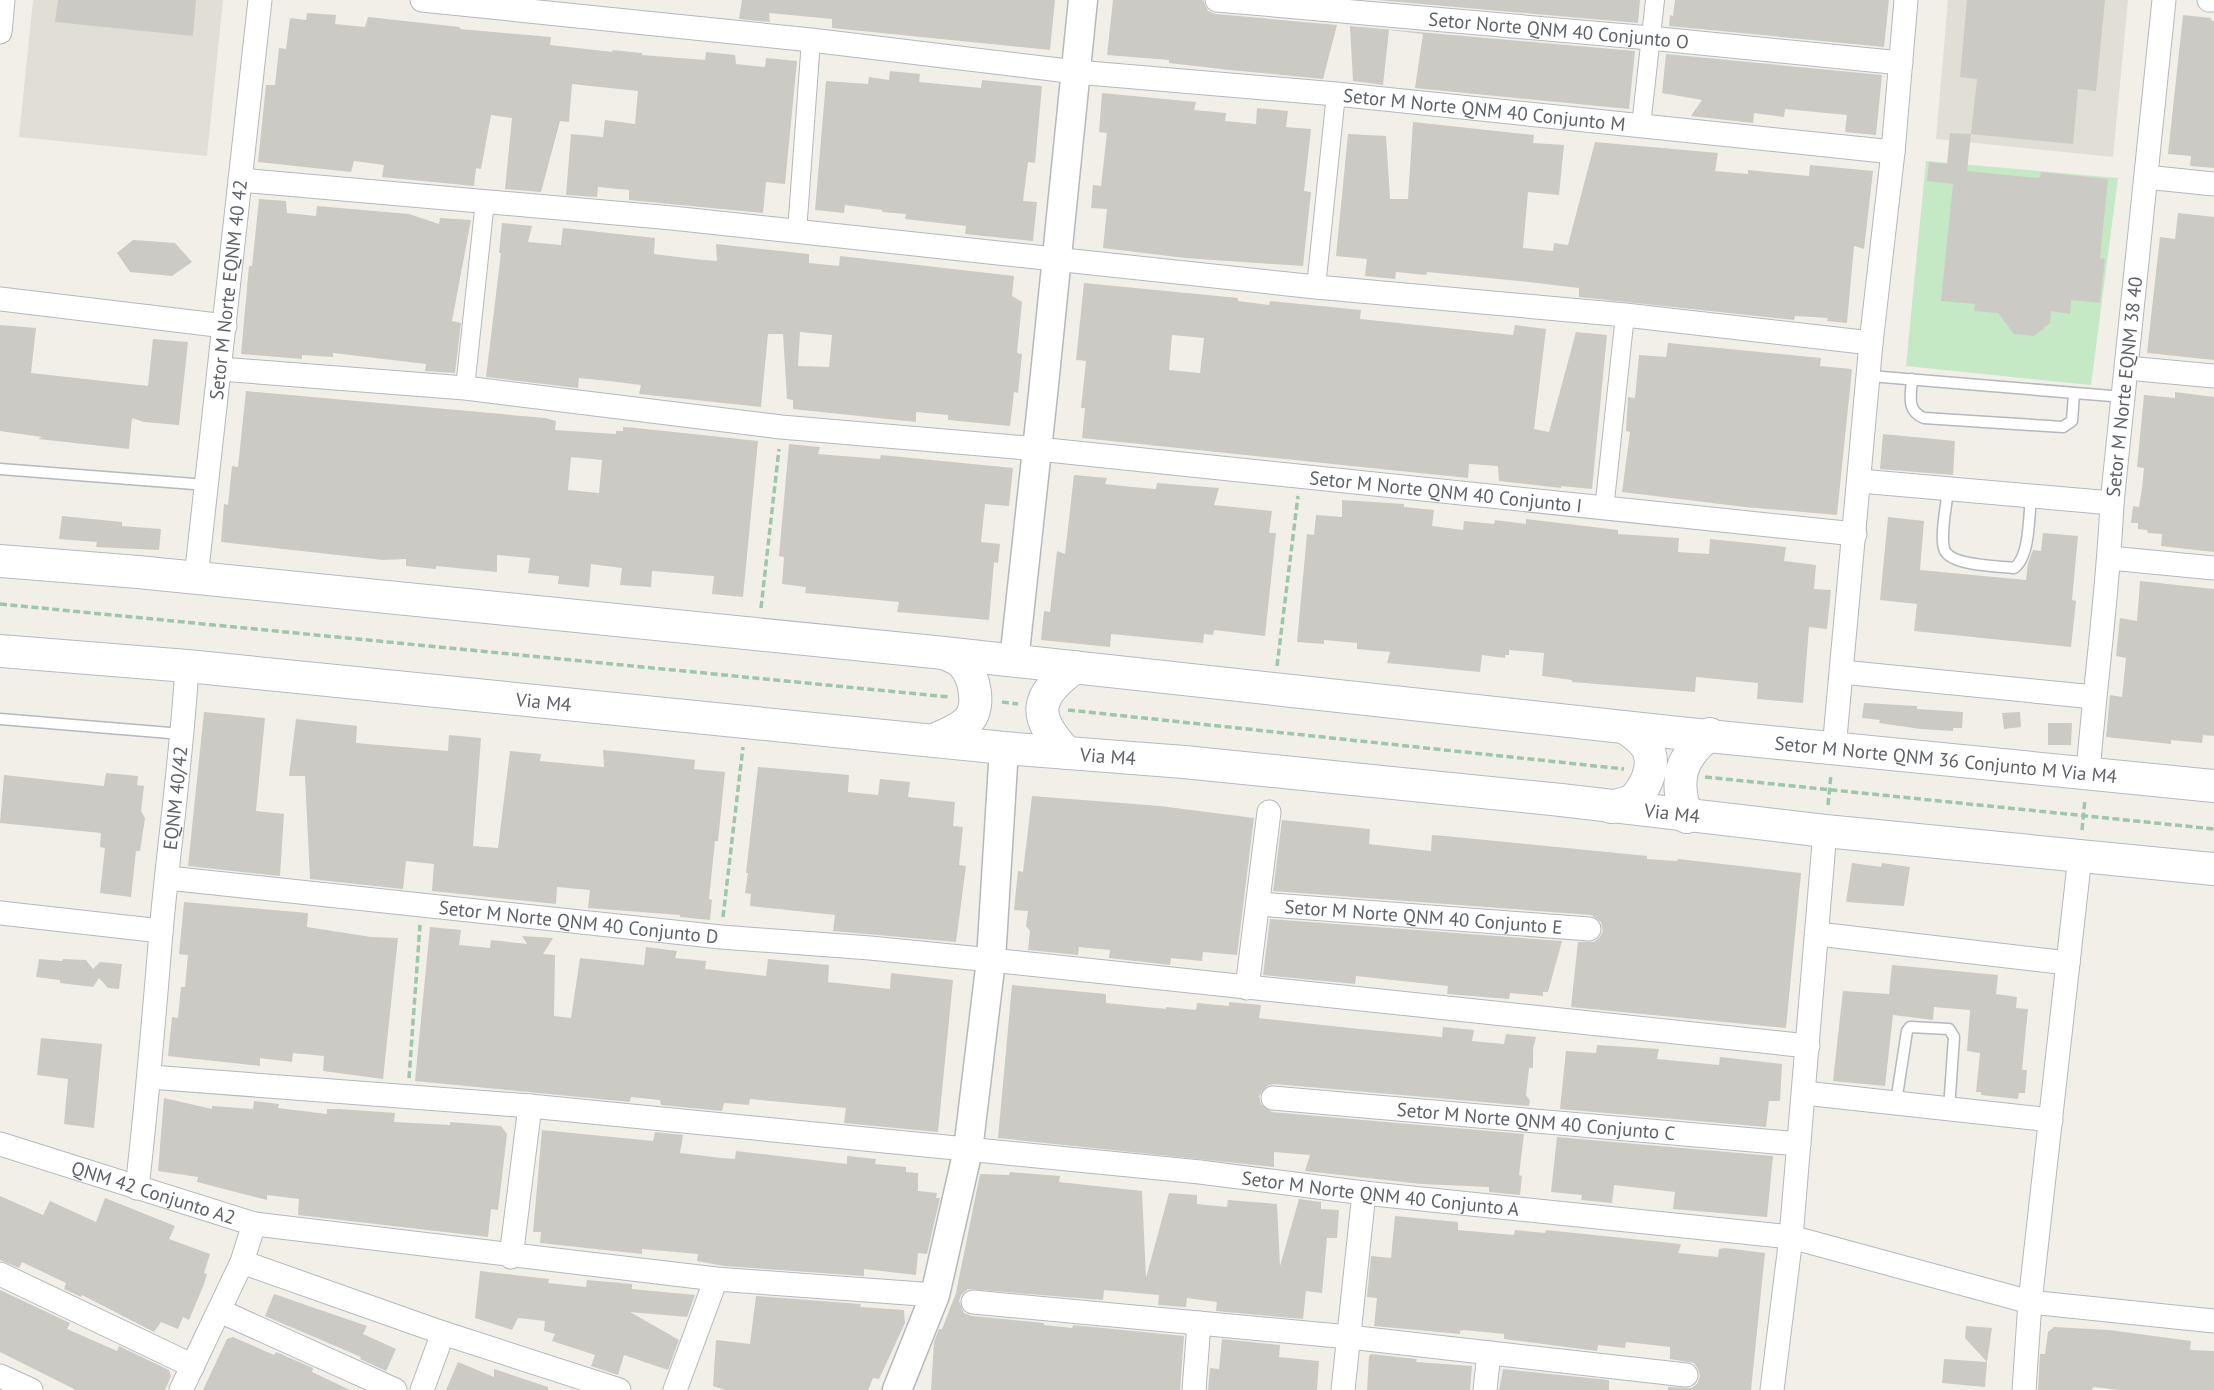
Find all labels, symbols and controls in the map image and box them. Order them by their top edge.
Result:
street label: Setor Norte QNM 40 Conjunto O [1427,7,1690,54]
street label: Setor M Norte QNM 40 Conjunto M [1342,83,1627,136]
street label: Setor M Norte EQNM 40 42 [204,178,252,401]
street label: Setor M Norte EQNM 38 40 [2101,275,2147,498]
street label: Setor M Norte QNM 40 Conjunto I [1308,465,1583,518]
street label: Via M4 [514,687,573,717]
street label: Setor M Norte QNM 36 Conjunto M Via M4 [1774,731,2118,788]
street label: Via M4 [1078,742,1137,770]
street label: EQNM 40/42 [158,745,193,851]
street label: Via M4 [1642,798,1701,828]
street label: Setor M Norte QNM 40 Conjunto E [1284,894,1563,939]
street label: Setor M Norte QNM 40 Conjunto D [438,895,720,949]
street label: Setor M Norte QNM 40 Conjunto C [1396,1097,1676,1145]
street label: QNM 42 Conjunto A2 [69,1155,239,1229]
street label: Setor M Norte QNM 40 Conjunto A [1240,1165,1520,1221]

